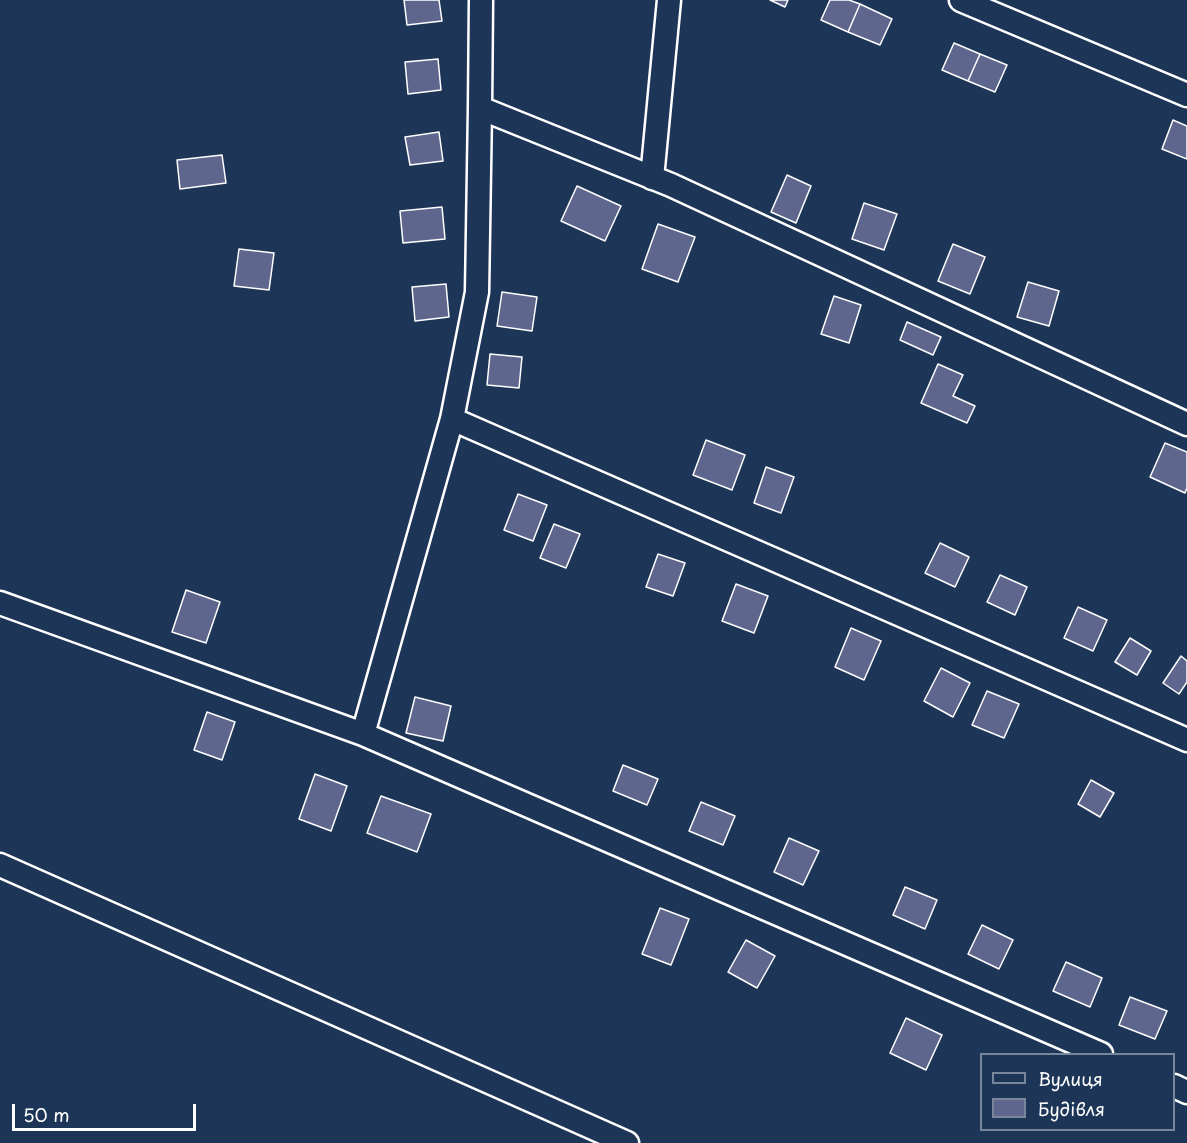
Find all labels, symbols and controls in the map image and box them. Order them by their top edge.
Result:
legend [980,1053,1175,1131]
text: Вулиця [1038,1065,1103,1092]
scale bar [15,1092,200,1130]
text: Будівля [1038,1095,1105,1122]
text: 50 m [23,1101,70,1128]

